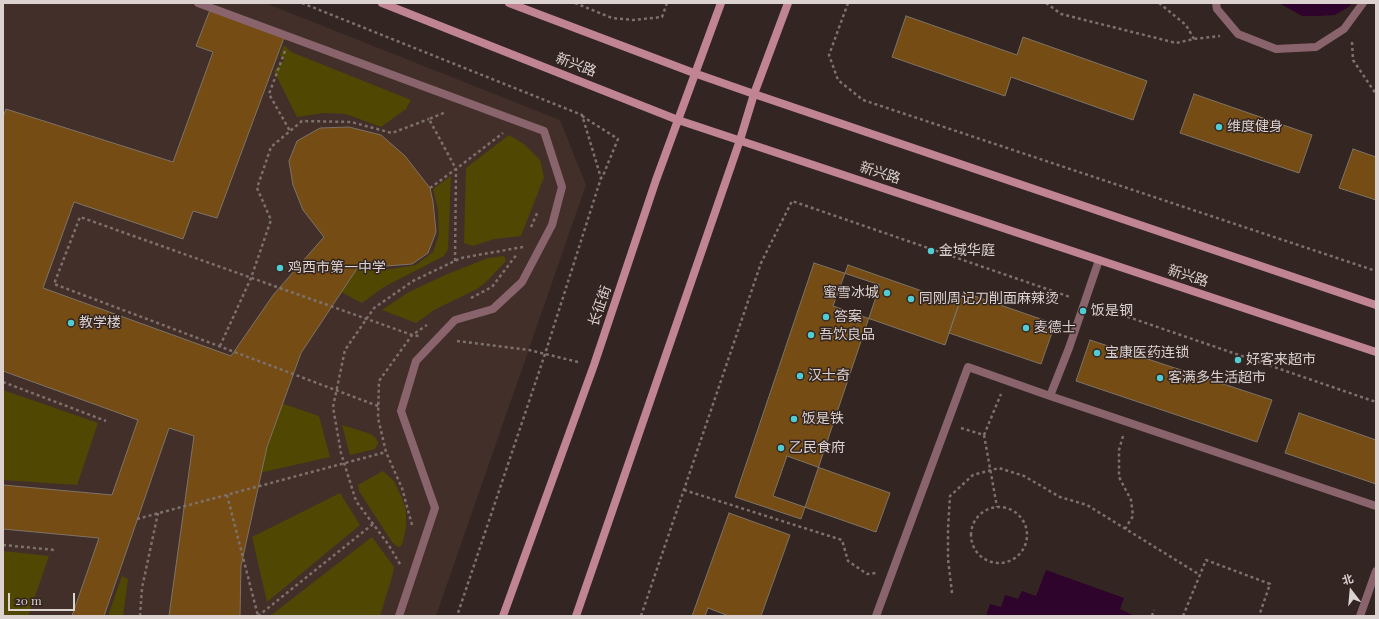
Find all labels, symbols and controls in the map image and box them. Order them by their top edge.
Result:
street label: 新兴路 [553,50,599,80]
place label: 维度健身 [1227,119,1283,135]
marker: 维度健身 [1214,122,1224,132]
street label: 新兴路 [857,159,903,187]
place label: 金域华庭 [939,243,995,259]
marker: 金域华庭 [926,246,936,256]
place label: 鸡西市第一中学 [288,260,386,276]
street label: 新兴路 [1165,262,1211,290]
marker: 鸡西市第一中学 [275,263,285,273]
street label: 长征街 [585,283,615,329]
place label: 蜜雪冰城 [823,285,879,301]
marker: 蜜雪冰城 [882,288,892,298]
place label: 同刚周记刀削面麻辣烫 [919,291,1059,307]
marker: 同刚周记刀削面麻辣烫 [906,294,916,304]
place label: 饭是钢 [1091,303,1133,319]
marker: 饭是钢 [1078,306,1088,316]
place label: 答案 [834,309,862,325]
marker: 答案 [821,312,831,322]
place label: 教学楼 [79,315,121,331]
marker: 教学楼 [66,318,76,328]
place label: 麦德士 [1034,320,1076,336]
marker: 麦德士 [1021,323,1031,333]
place label: 吾饮良品 [819,327,875,343]
marker: 吾饮良品 [806,330,816,340]
place label: 宝康医药连锁 [1105,345,1189,361]
marker: 宝康医药连锁 [1092,348,1102,358]
place label: 好客来超市 [1246,352,1316,368]
marker: 好客来超市 [1233,355,1243,365]
place label: 汉士奇 [808,368,850,384]
place label: 客满多生活超市 [1168,370,1266,386]
marker: 汉士奇 [795,371,805,381]
marker: 客满多生活超市 [1155,373,1165,383]
place label: 饭是铁 [802,411,844,427]
marker: 饭是铁 [789,414,799,424]
place label: 乙民食府 [789,440,845,456]
marker: 乙民食府 [776,443,786,453]
text: 北 [1340,570,1355,588]
north arrow [1331,571,1371,611]
scale bar [10,585,77,611]
text: 20 m [15,592,42,608]

